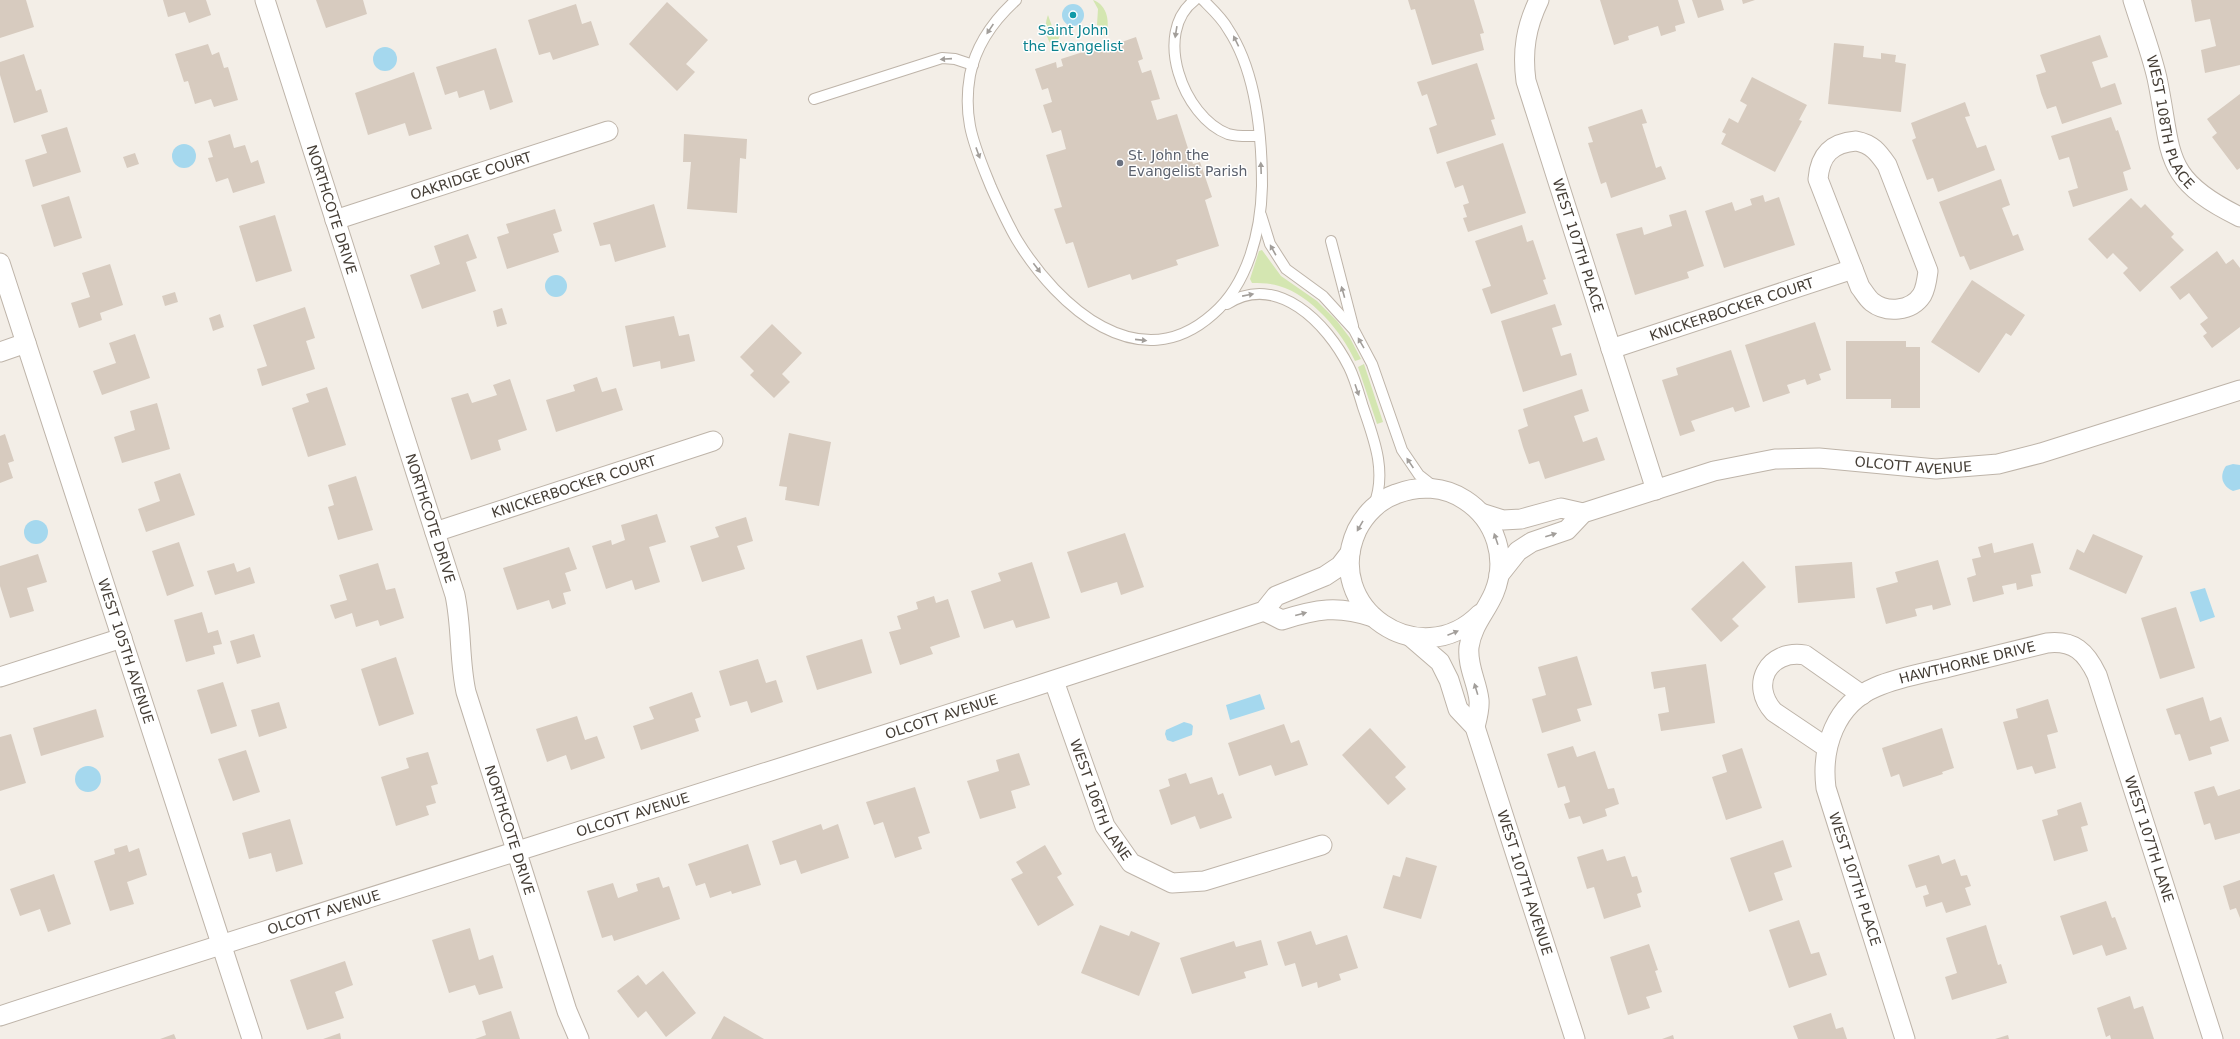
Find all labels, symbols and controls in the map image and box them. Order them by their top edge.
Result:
marker: Saint John the Evangelist [1068,10,1078,20]
place label: Saint John the Evangelist [1023,22,1124,54]
one-way arrow [986,24,994,34]
one-way arrow [1173,26,1179,39]
one-way arrow [1232,36,1239,47]
street label: WEST 108TH PLACE [2143,53,2198,192]
one-way arrow [940,55,952,62]
street label: NORTHCOTE DRIVE [304,143,360,276]
place label: St. John the Evangelist Parish [1128,147,1247,179]
street label: OAKRIDGE COURT [408,148,534,203]
one-way arrow [975,148,981,160]
marker: St. John the Evangelist Parish [1115,158,1125,168]
one-way arrow [1258,162,1265,174]
street label: WEST 107TH PLACE [1550,177,1607,314]
one-way arrow [1270,244,1276,256]
one-way arrow [1033,263,1041,274]
street label: KNICKERBOCKER COURT [1647,274,1816,344]
one-way arrow [1340,286,1346,298]
one-way arrow [1242,292,1254,298]
one-way arrow [1135,337,1147,343]
one-way arrow [1358,337,1365,349]
one-way arrow [1355,384,1361,396]
street label: NORTHCOTE DRIVE [402,451,459,585]
street label: KNICKERBOCKER COURT [489,452,658,521]
street label: OLCOTT AVENUE [1854,453,1973,477]
one-way arrow [1406,458,1414,468]
one-way arrow [1357,520,1364,532]
one-way arrow [1492,532,1498,544]
one-way arrow [1545,532,1557,538]
street label: WEST 105TH AVENUE [95,576,157,726]
one-way arrow [1294,611,1307,617]
one-way arrow [1447,630,1458,636]
street label: HAWTHORNE DRIVE [1897,638,2037,687]
one-way arrow [1473,683,1479,695]
street label: OLCOTT AVENUE [883,691,1000,742]
street label: WEST 106TH LANE [1067,737,1135,864]
street label: NORTHCOTE DRIVE [482,763,538,897]
street label: WEST 107TH LANE [2122,774,2177,904]
street label: OLCOTT AVENUE [574,789,691,840]
street label: WEST 107TH AVENUE [1494,808,1556,957]
street label: WEST 107TH PLACE [1826,810,1884,948]
street label: OLCOTT AVENUE [265,887,382,938]

